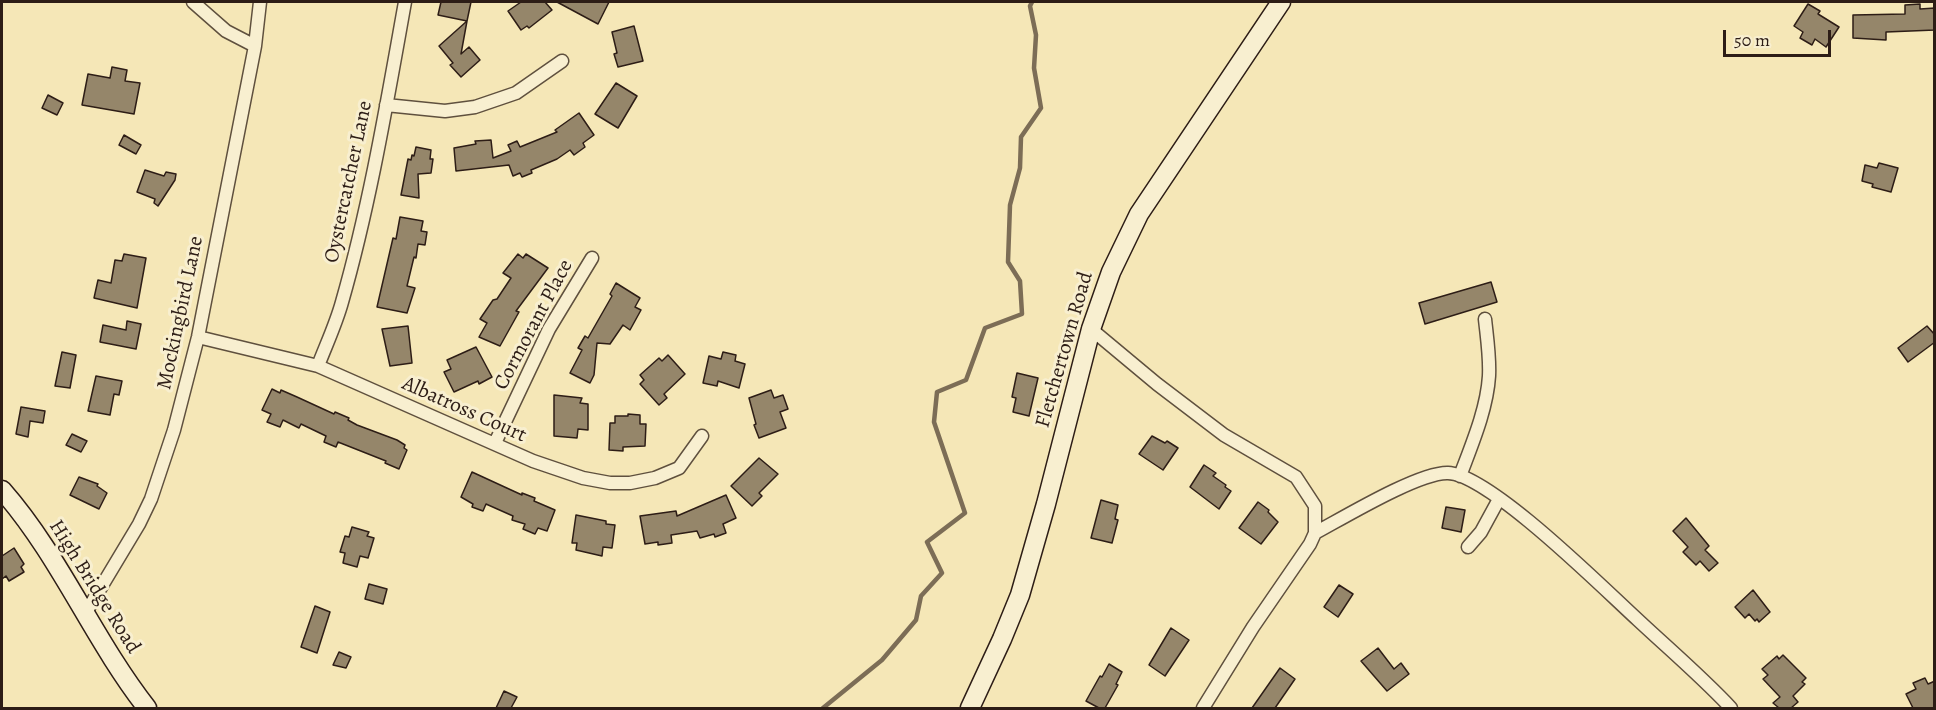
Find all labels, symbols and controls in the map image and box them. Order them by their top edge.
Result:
scale bar [1726,18,1834,56]
text: 50 m [1734,28,1770,52]
street label: Oystercatcher Lane [320,99,378,265]
street label: Mockingbird Lane [152,234,210,392]
street label: Cormorant Place [489,256,579,394]
street label: Fletchertown Road [1031,269,1099,431]
street label: Albatross Court [398,371,530,449]
street label: High Bridge Road [43,516,145,658]

